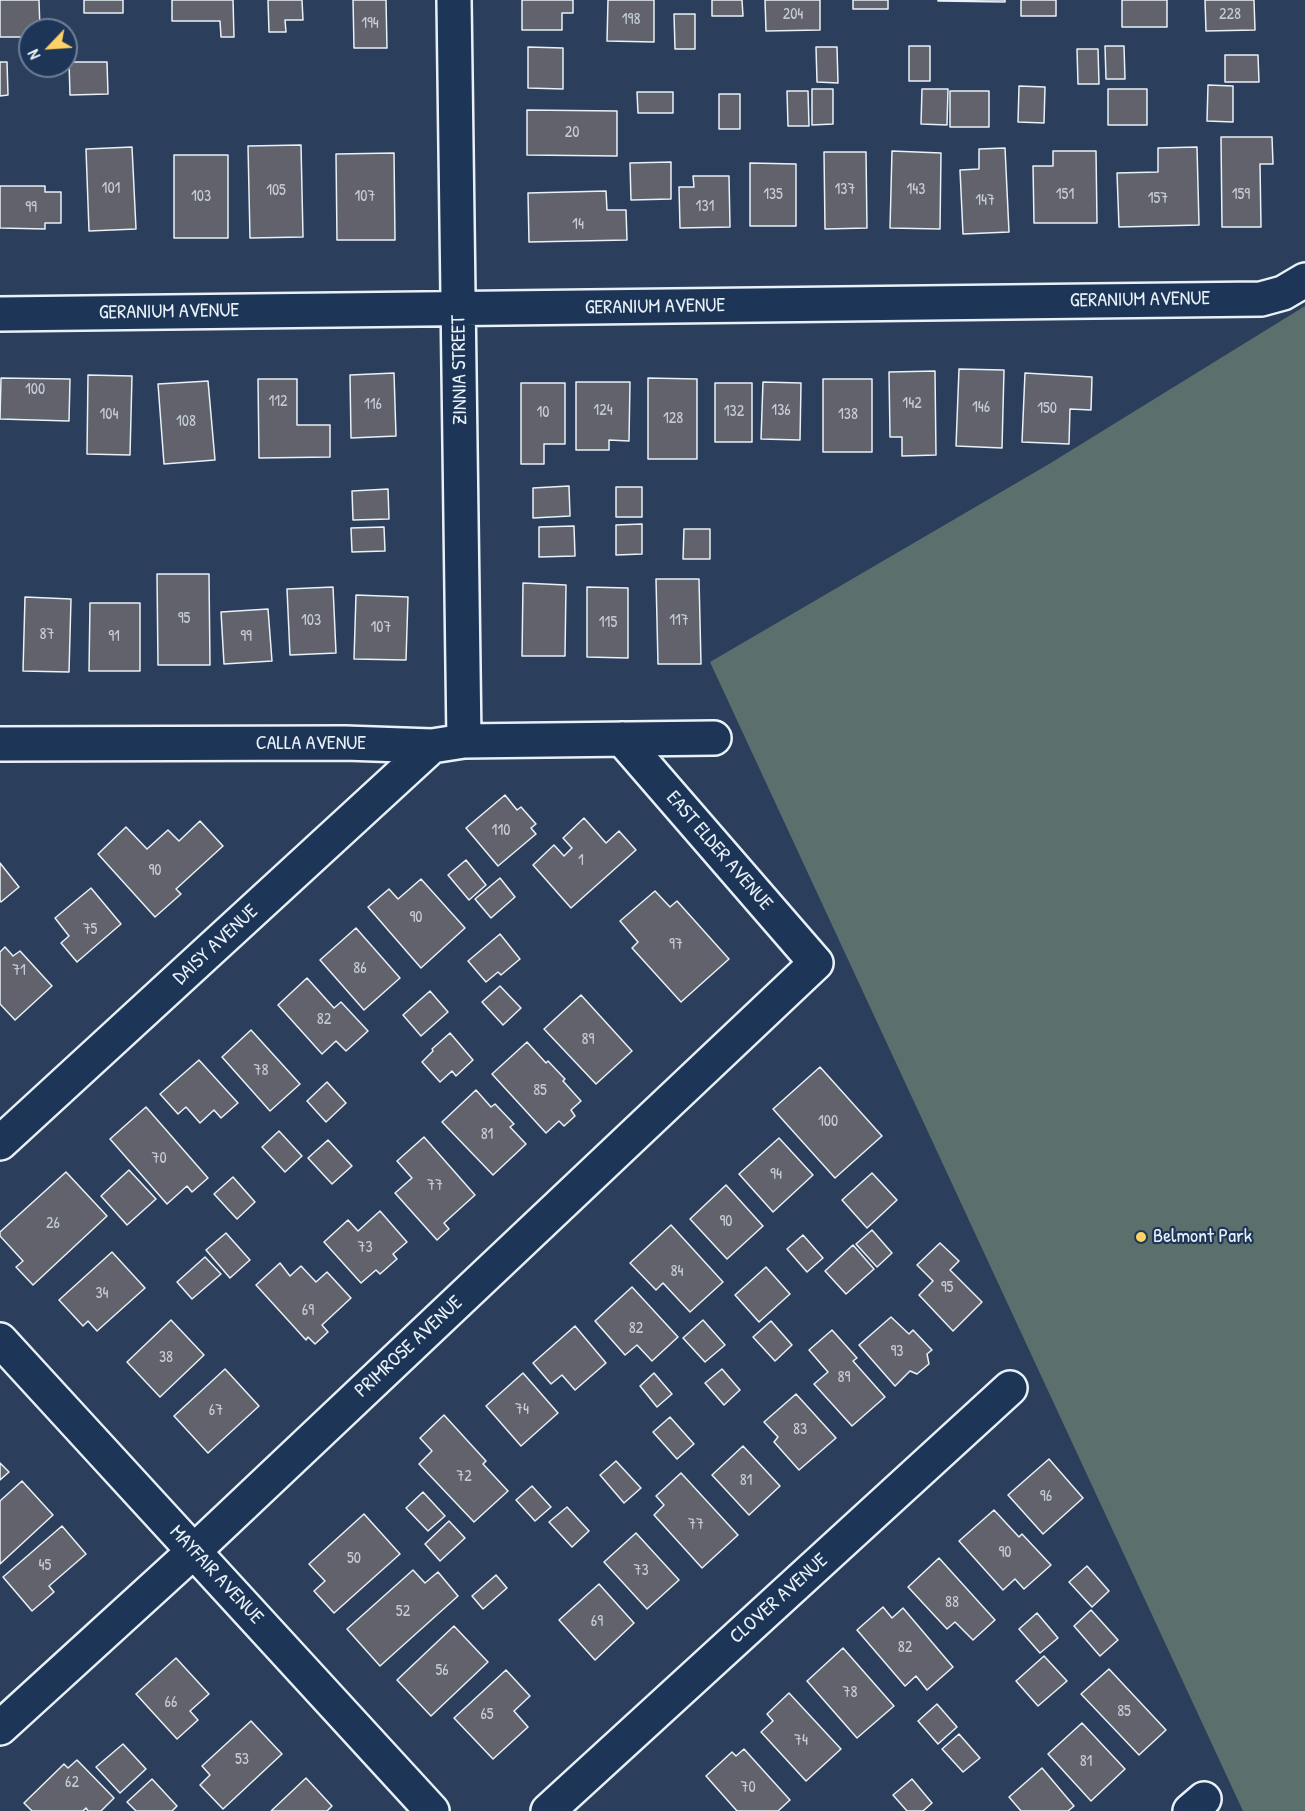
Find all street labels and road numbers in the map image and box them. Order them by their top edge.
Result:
street label: GERANIUM AVENUE [1070,287,1210,313]
street label: GERANIUM AVENUE [585,294,725,320]
street label: GERANIUM AVENUE [99,299,239,325]
street label: ZINNIA STREET [447,315,473,425]
street label: CALLA AVENUE [256,732,366,756]
street label: EAST ELDER AVENUE [661,786,777,916]
street label: DAISY AVENUE [169,900,263,990]
street label: PRIMROSE AVENUE [350,1291,468,1403]
street label: MAYFAIR AVENUE [164,1521,268,1629]
street label: CLOVER AVENUE [725,1549,833,1649]

